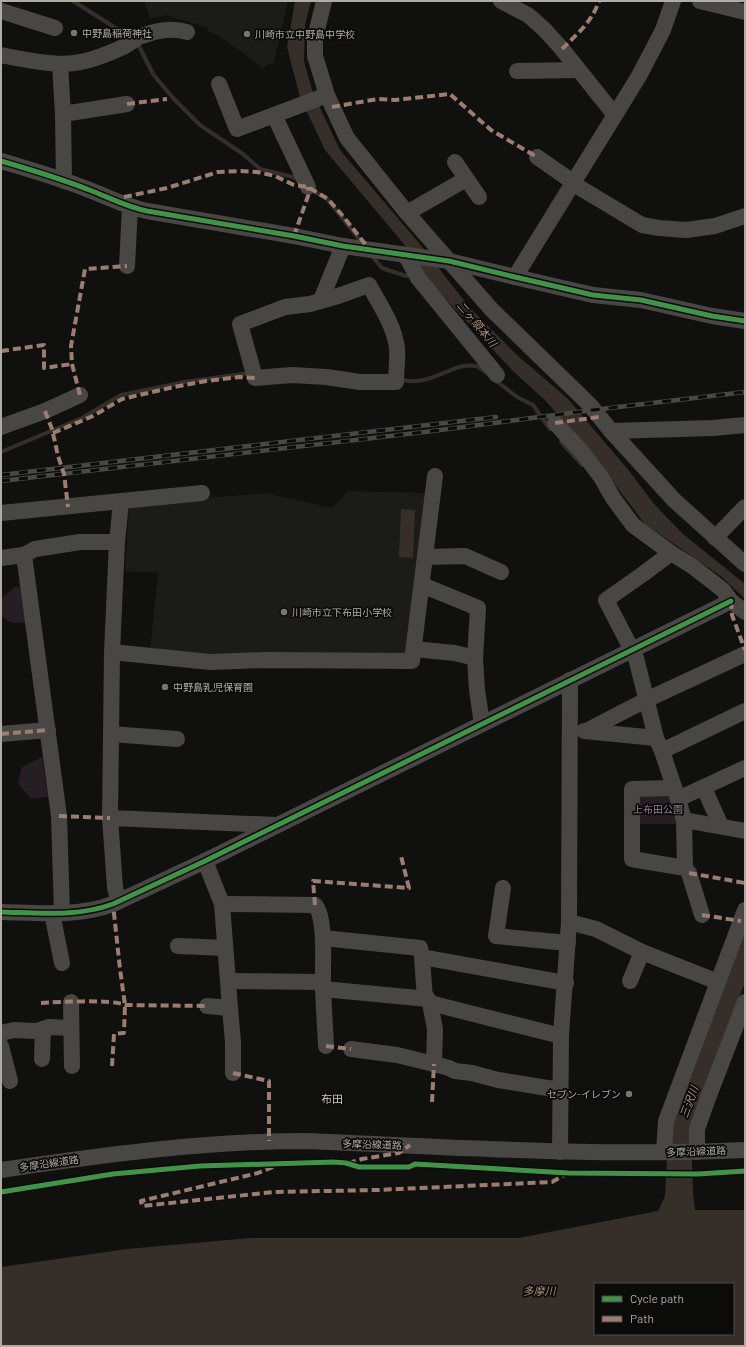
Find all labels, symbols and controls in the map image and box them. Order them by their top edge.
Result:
place label: 中野島稲荷神社 [82,27,152,39]
marker: 中野島稲荷神社 [69,28,79,38]
place label: 川崎市立中野島中学校 [255,28,355,40]
marker: 川崎市立中野島中学校 [242,29,252,39]
water label: 二ヶ領本川 [455,298,501,350]
place label: 川崎市立下布田小学校 [292,606,392,618]
marker: 川崎市立下布田小学校 [279,607,289,617]
place label: 中野島乳児保育園 [173,681,253,693]
marker: 中野島乳児保育園 [160,682,170,692]
park label: 上布田公園 [633,803,683,815]
water label: 三沢川 [677,1083,701,1120]
place label: セブン-イレブン [547,1088,621,1100]
marker: セブン-イレブン [624,1089,634,1099]
district label: 布田 [321,1092,343,1105]
street label: 多摩沿線道路 [342,1137,402,1151]
street label: 多摩沿線道路 [666,1144,726,1158]
street label: 多摩沿線道路 [18,1153,80,1173]
legend [594,1283,734,1335]
water label: 多摩川 [523,1284,556,1297]
text: Cycle path [630,1291,684,1305]
text: Path [630,1311,654,1325]

